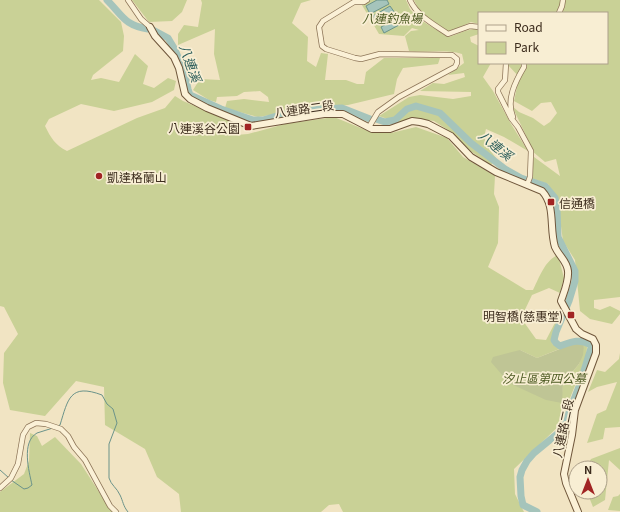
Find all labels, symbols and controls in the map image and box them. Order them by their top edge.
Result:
park label: 八連釣魚場 [362,9,424,26]
legend [478,12,608,64]
text: Road [514,18,543,35]
text: Park [514,38,539,55]
water label: 八連溪 [175,41,207,86]
street label: 八連路二段 [273,95,335,121]
place label: 八連溪谷公園 [168,119,240,136]
marker: 八連溪谷公園 [243,122,253,132]
water label: 八連溪 [475,125,519,166]
place label: 凱達格蘭山 [107,168,167,185]
marker: 凱達格蘭山 [94,171,104,181]
place label: 信通橋 [559,194,595,211]
marker: 信通橋 [546,197,556,207]
place label: 明智橋(慈惠堂) [483,307,563,324]
marker: 明智橋(慈惠堂) [566,310,576,320]
park label: 汐止區第四公墓 [502,369,588,386]
street label: 八連路二段 [547,397,577,459]
north arrow [568,460,608,500]
text: N [584,461,592,477]

